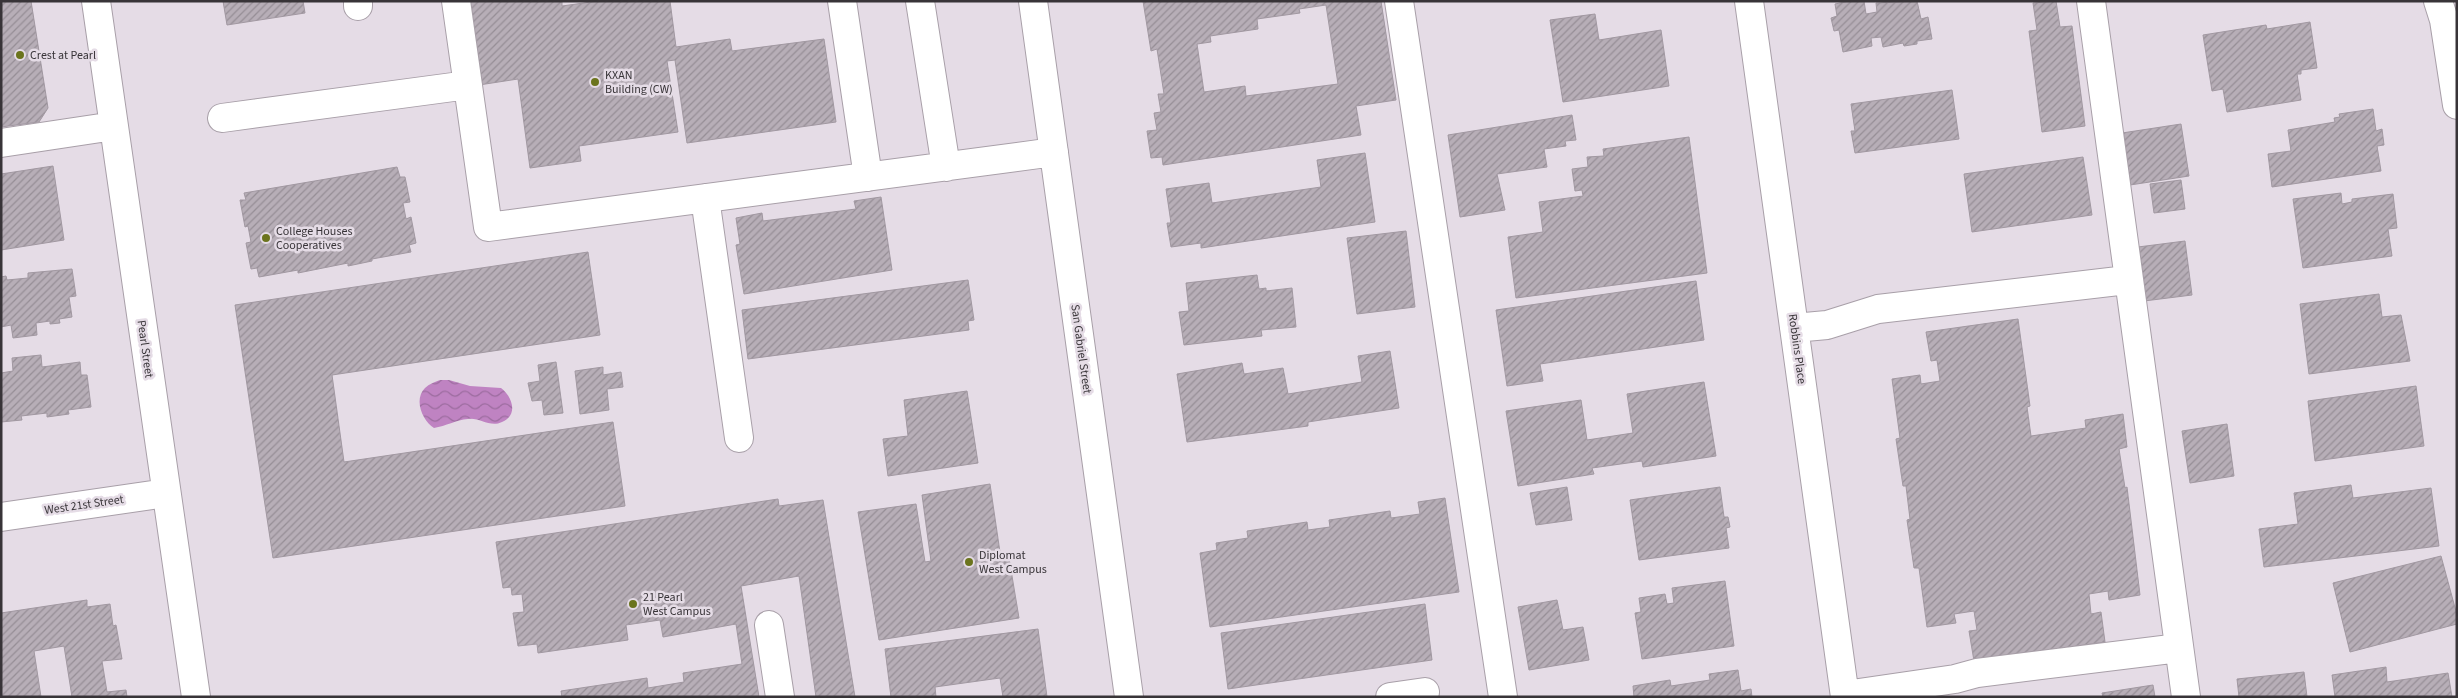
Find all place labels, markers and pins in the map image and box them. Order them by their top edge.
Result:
place label: Crest at Pearl [30,47,96,64]
marker: Crest at Pearl [14,49,26,61]
place label: KXAN Building (CW) [605,67,673,98]
marker: KXAN Building (CW) [589,76,601,88]
place label: College Houses Cooperatives [276,223,352,254]
marker: College Houses Cooperatives [260,232,272,244]
place label: Diplomat West Campus [979,547,1047,578]
marker: Diplomat West Campus [963,556,975,568]
place label: 21 Pearl West Campus [643,589,711,620]
marker: 21 Pearl West Campus [627,598,639,610]

